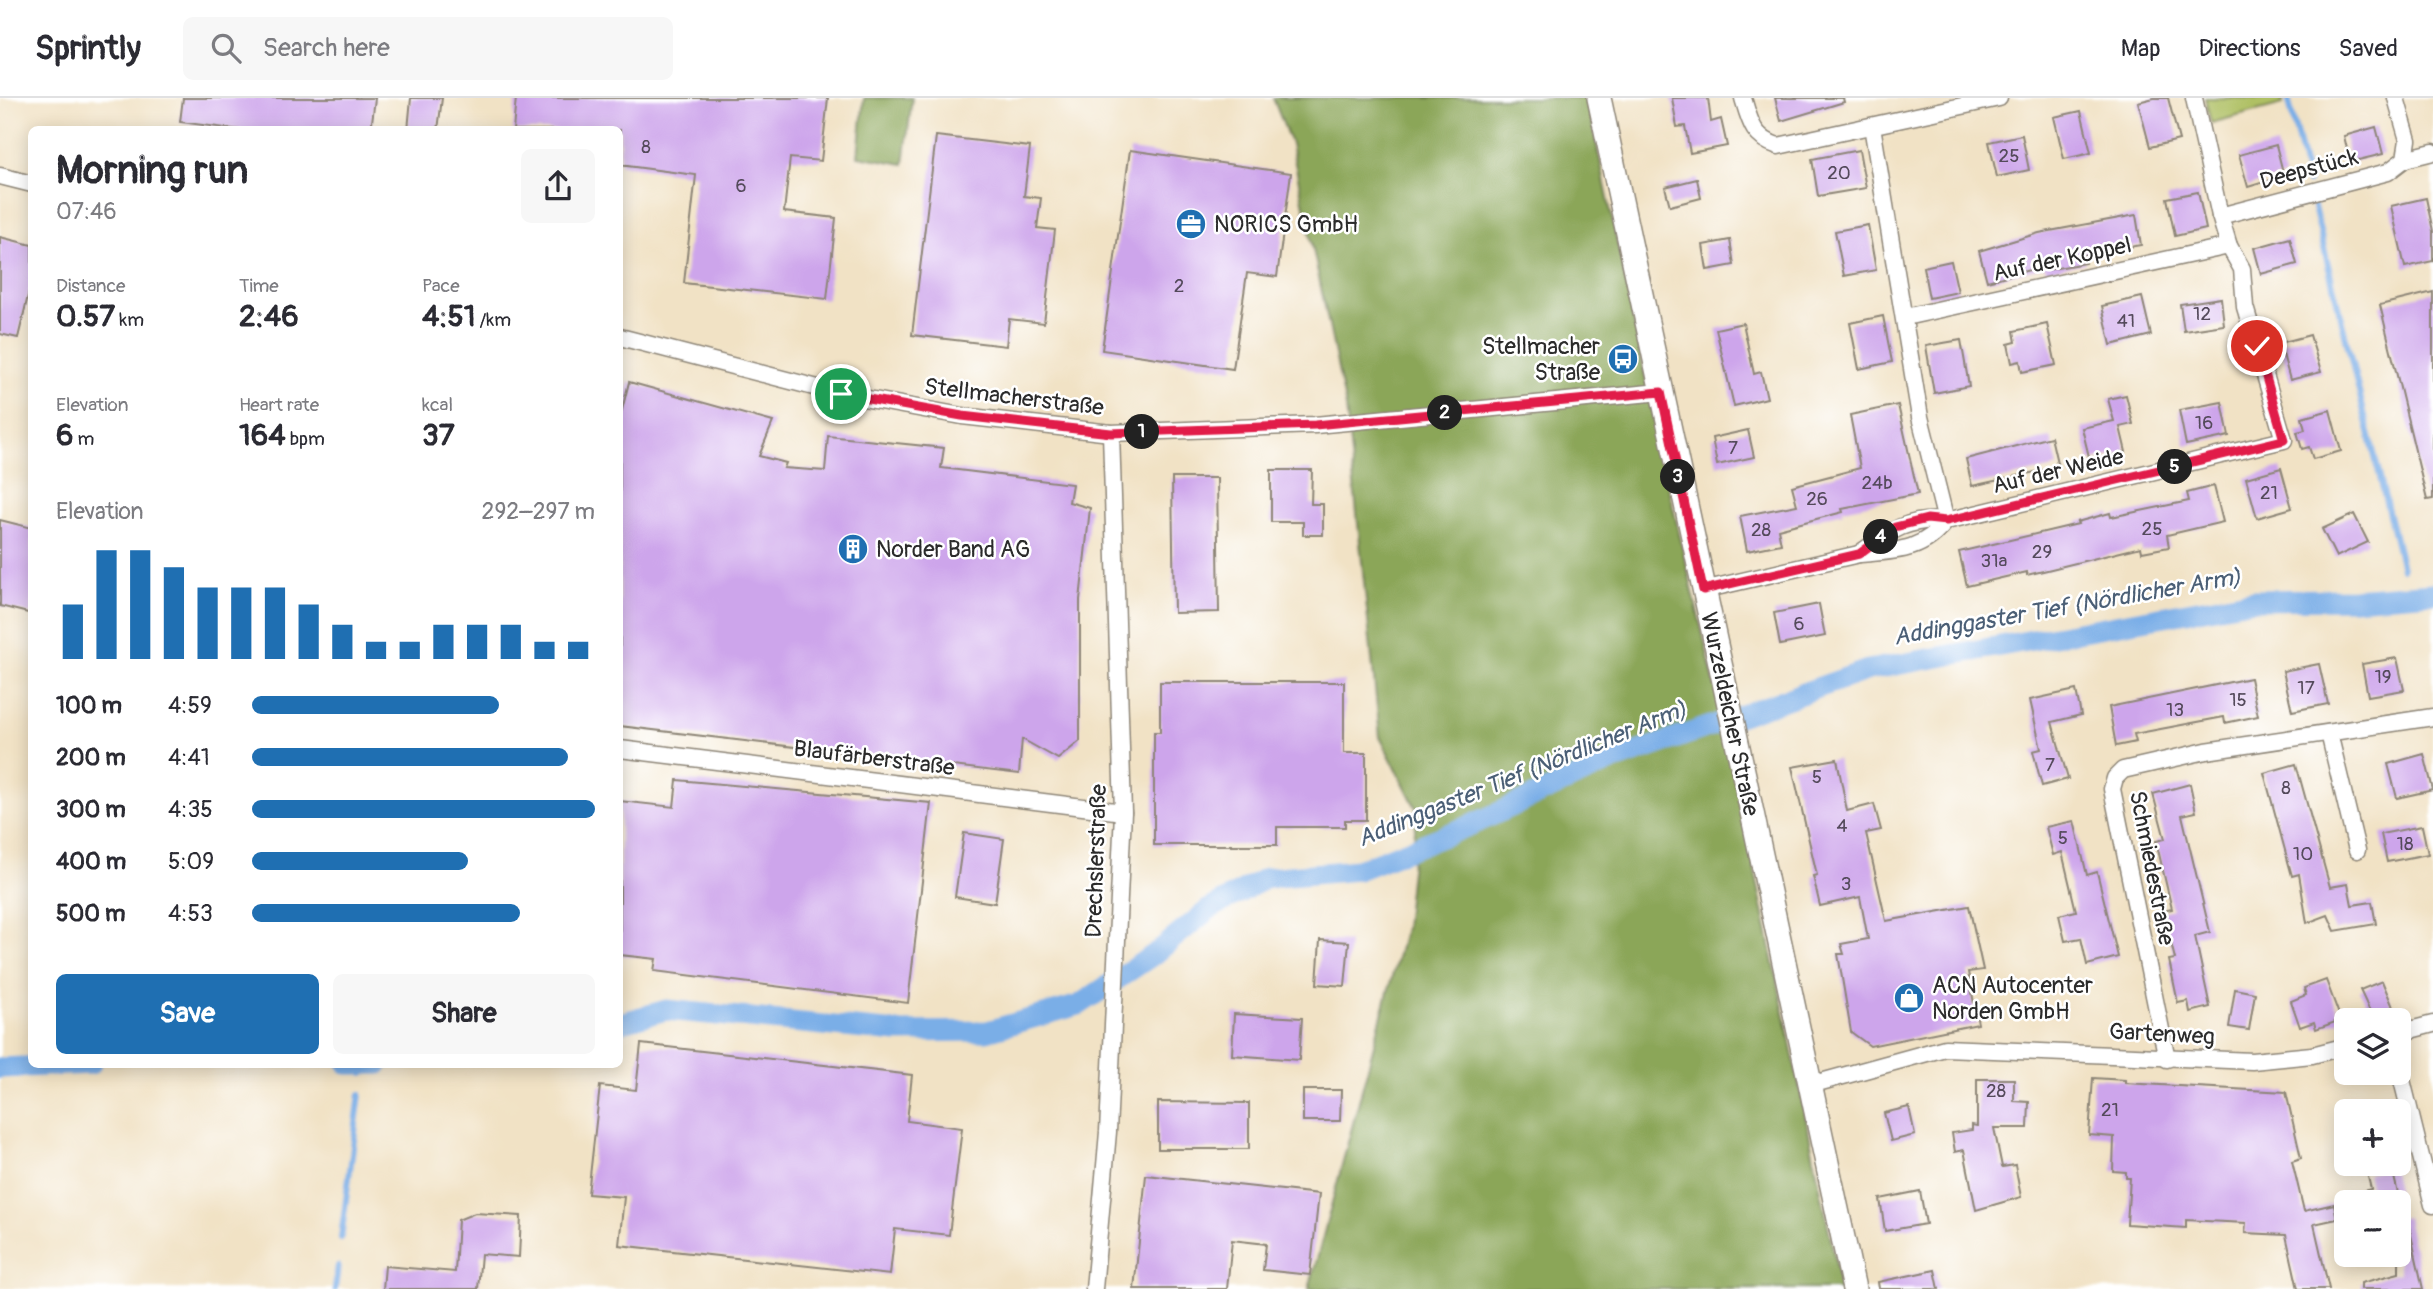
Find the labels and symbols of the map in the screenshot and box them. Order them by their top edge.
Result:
house number: 8 [641,135,651,159]
street label: Deepstück [2257,142,2362,196]
house number: 25 [1999,144,2019,168]
house number: 20 [1827,161,1851,185]
house number: 6 [735,174,747,198]
office icon: NORICS GmbH [1174,207,1208,241]
place label: NORICS GmbH [1214,210,1358,239]
street label: Auf der Koppel [1990,230,2134,288]
house number: 2 [1174,274,1184,298]
house number: 12 [2193,302,2211,326]
house number: 41 [2117,309,2135,333]
pin [2227,316,2287,376]
place label: Stellmacher Straße [1482,332,1601,387]
bus stop icon: Stellmacher Straße [1606,342,1640,376]
pin [811,364,871,424]
street label: Stellmacherstraße [923,372,1106,422]
pin: 2 [1428,396,1462,430]
house number: 16 [2195,411,2213,435]
pin: 1 [1124,414,1160,450]
house number: 7 [1728,436,1738,460]
street label: Auf der Weide [1990,442,2127,500]
pin: 5 [2158,450,2192,484]
pin: 3 [1660,460,1696,494]
house number: 24b [1862,471,1892,495]
house number: 21 [2260,481,2278,505]
house number: 26 [1806,487,1828,511]
house number: 25 [2142,517,2162,541]
house number: 28 [1751,518,1771,542]
pin: 4 [1864,520,1898,555]
building icon: Norder Band AG [836,532,870,566]
place label: Norder Band AG [876,535,1030,564]
house number: 29 [2032,540,2052,564]
house number: 31a [1981,549,2008,573]
water label: Addinggaster Tief (Nördlicher Arm) [1891,562,2243,652]
street label: Wurzeldeicher Straße [1694,609,1766,819]
house number: 6 [1793,612,1805,636]
house number: 19 [2374,665,2392,689]
house number: 17 [2297,676,2315,700]
house number: 15 [2229,688,2247,712]
water label: Addinggaster Tief (Nördlicher Arm) [1353,695,1691,853]
house number: 13 [2166,698,2184,722]
street label: Blaufärberstraße [792,734,957,782]
house number: 7 [2045,753,2055,777]
house number: 5 [1812,765,1822,789]
house number: 8 [2281,776,2291,800]
street label: Drechslerstraße [1079,783,1113,938]
street label: Schmiedestraße [2123,788,2181,948]
house number: 4 [1836,814,1848,838]
house number: 5 [2058,826,2068,850]
house number: 18 [2396,832,2414,856]
house number: 10 [2293,842,2313,866]
house number: 3 [1841,872,1851,896]
place label: ACN Autocenter Norden GmbH [1932,971,2093,1026]
shop icon: ACN Autocenter Norden GmbH [1892,981,1926,1015]
street label: Gartenweg [2108,1017,2216,1051]
house number: 28 [1986,1079,2006,1103]
house number: 21 [2101,1098,2119,1122]

